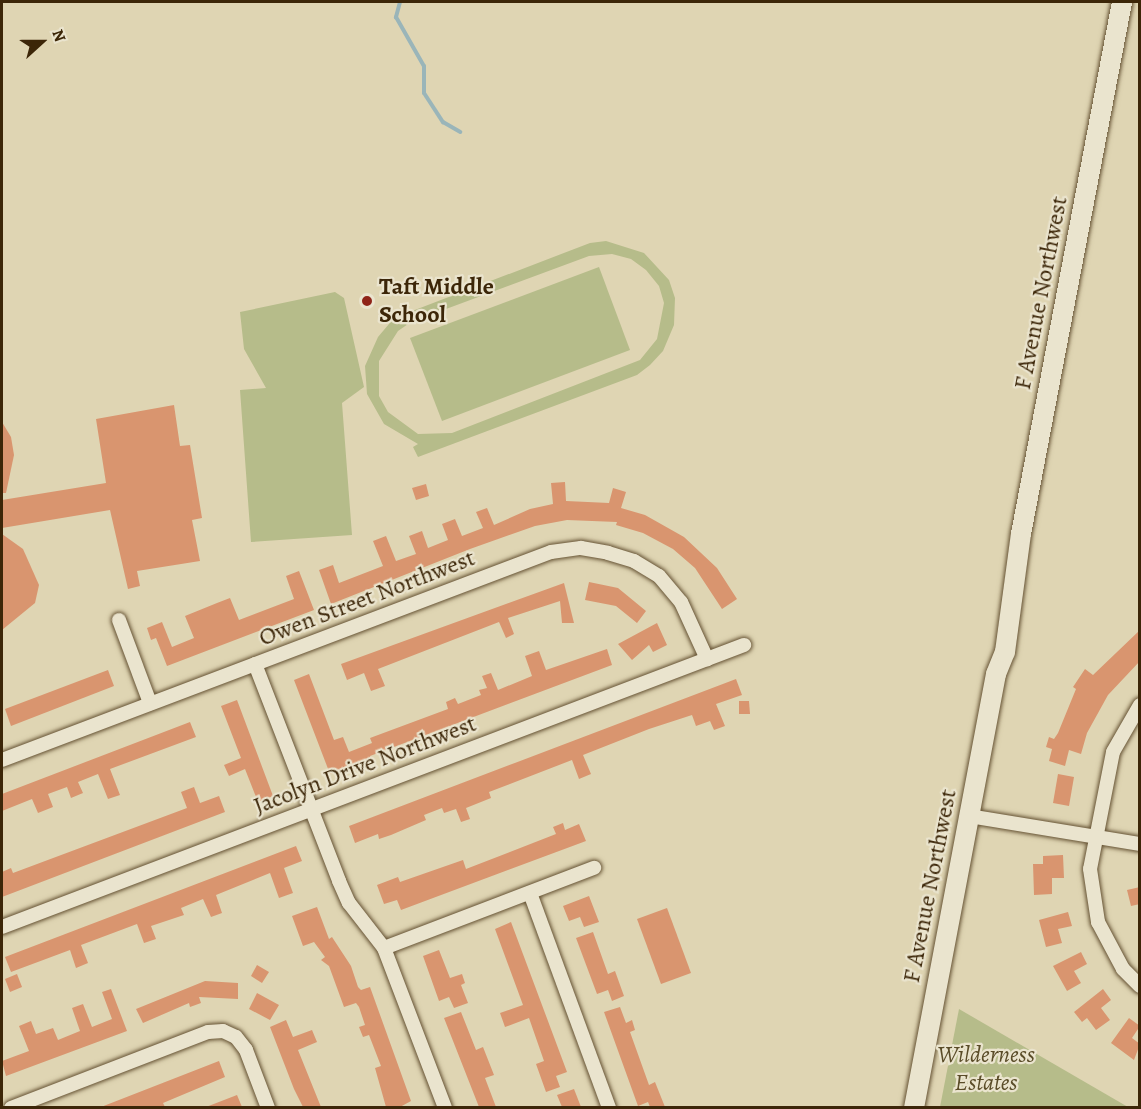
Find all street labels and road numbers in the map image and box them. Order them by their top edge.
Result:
street label: F Avenue Northwest [1008,194,1074,392]
street label: Owen Street Northwest [255,544,479,652]
street label: Jacolyn Drive Northwest [250,709,480,821]
street label: F Avenue Northwest [897,787,963,985]

